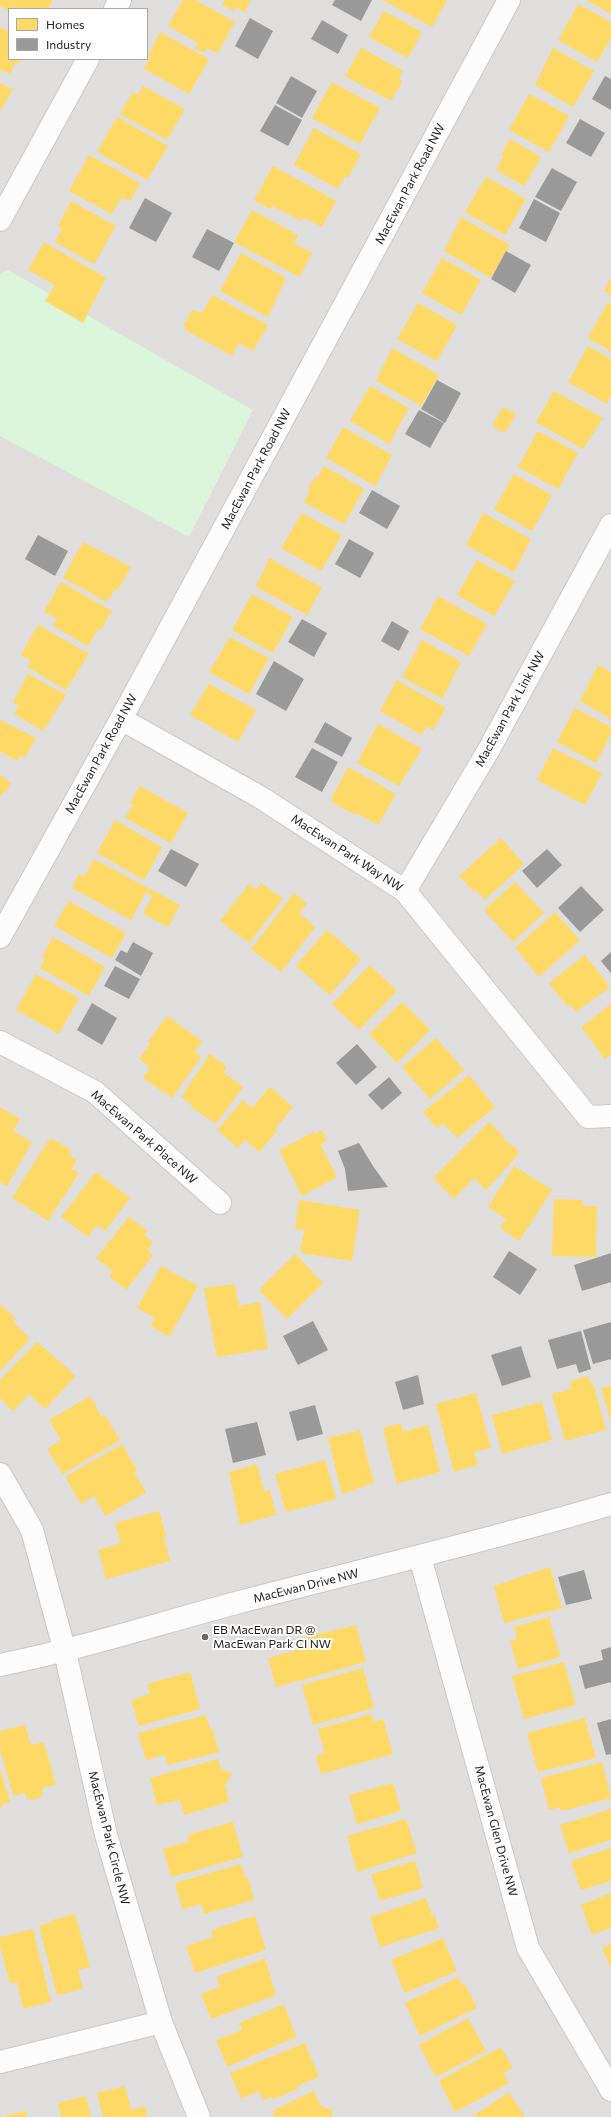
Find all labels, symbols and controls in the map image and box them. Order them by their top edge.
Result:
legend [8,8,148,60]
text: Homes [46,17,84,31]
text: Industry [46,37,91,51]
street label: MacEwan Park Road NW [372,121,448,247]
street label: MacEwan Park Road NW [218,406,294,532]
street label: MacEwan Park Link NW [472,649,548,769]
street label: MacEwan Park Road NW [62,692,140,816]
street label: MacEwan Park Way NW [288,811,406,895]
street label: MacEwan Park Place NW [88,1087,200,1187]
street label: MacEwan Drive NW [252,1566,360,1606]
place label: EB MacEwan DR @ MacEwan Park CI NW [213,1623,331,1651]
marker: EB MacEwan DR @ MacEwan Park CI NW [200,1632,210,1642]
street label: MacEwan Glen Drive NW [472,1764,520,1898]
street label: MacEwan Park Circle NW [85,1769,133,1907]

